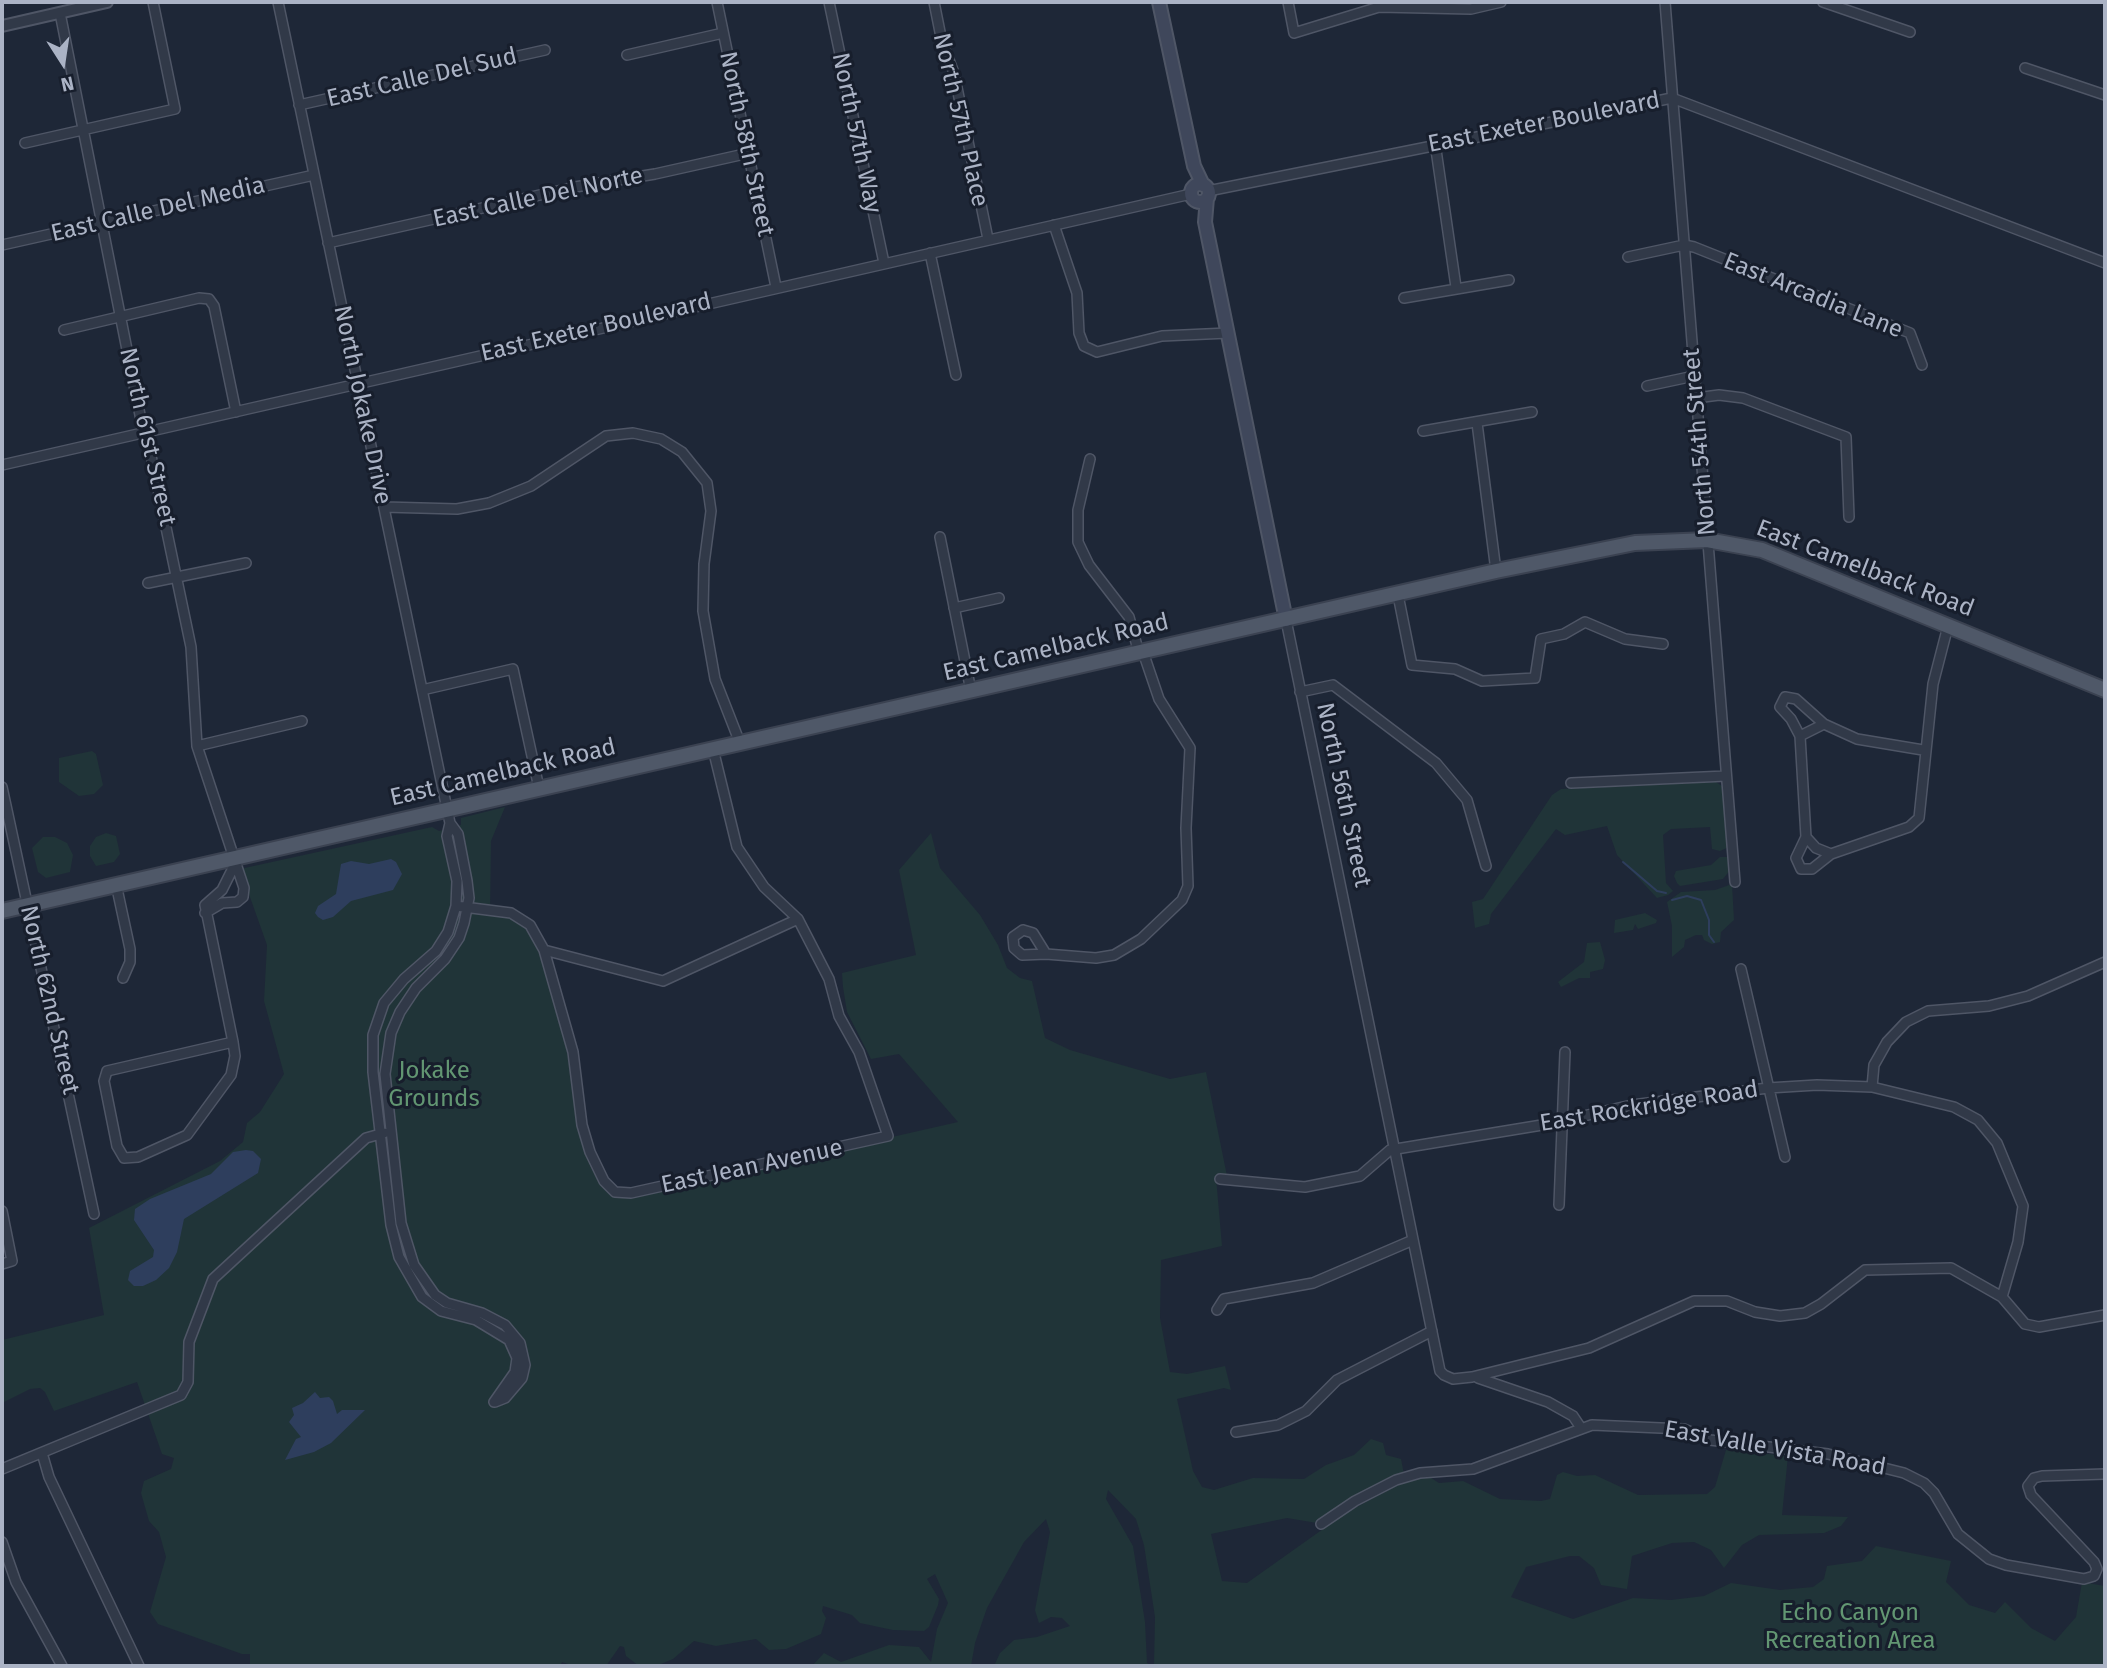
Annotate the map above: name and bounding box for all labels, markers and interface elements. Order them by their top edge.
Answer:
north arrow [28,28,98,98]
street label: North 57th Place [926,30,994,210]
street label: East Calle Del Sud [324,42,520,114]
street label: North 58th Street [712,49,780,239]
street label: North 57th Way [825,50,887,216]
text: N [59,71,76,97]
street label: East Exeter Boulevard [1426,86,1662,160]
street label: East Calle Del Norte [430,162,646,234]
street label: East Calle Del Media [48,171,268,249]
street label: East Arcadia Lane [1719,247,1907,345]
street label: East Exeter Boulevard [478,287,714,369]
street label: North Jokake Drive [327,303,397,507]
street label: North 61st Street [112,345,182,529]
street label: North 54th Street [1677,347,1723,537]
street label: East Camelback Road [1752,514,1978,624]
street label: East Camelback Road [940,608,1172,688]
street label: North 56th Street [1309,700,1377,890]
street label: East Camelback Road [387,733,619,813]
street label: North 62nd Street [13,903,85,1097]
park label: Jokake Grounds [388,1057,480,1113]
street label: East Rockridge Road [1538,1076,1760,1138]
street label: East Jean Avenue [659,1134,845,1200]
street label: East Valle Vista Road [1662,1415,1888,1483]
park label: Echo Canyon Recreation Area [1764,1599,1936,1655]

